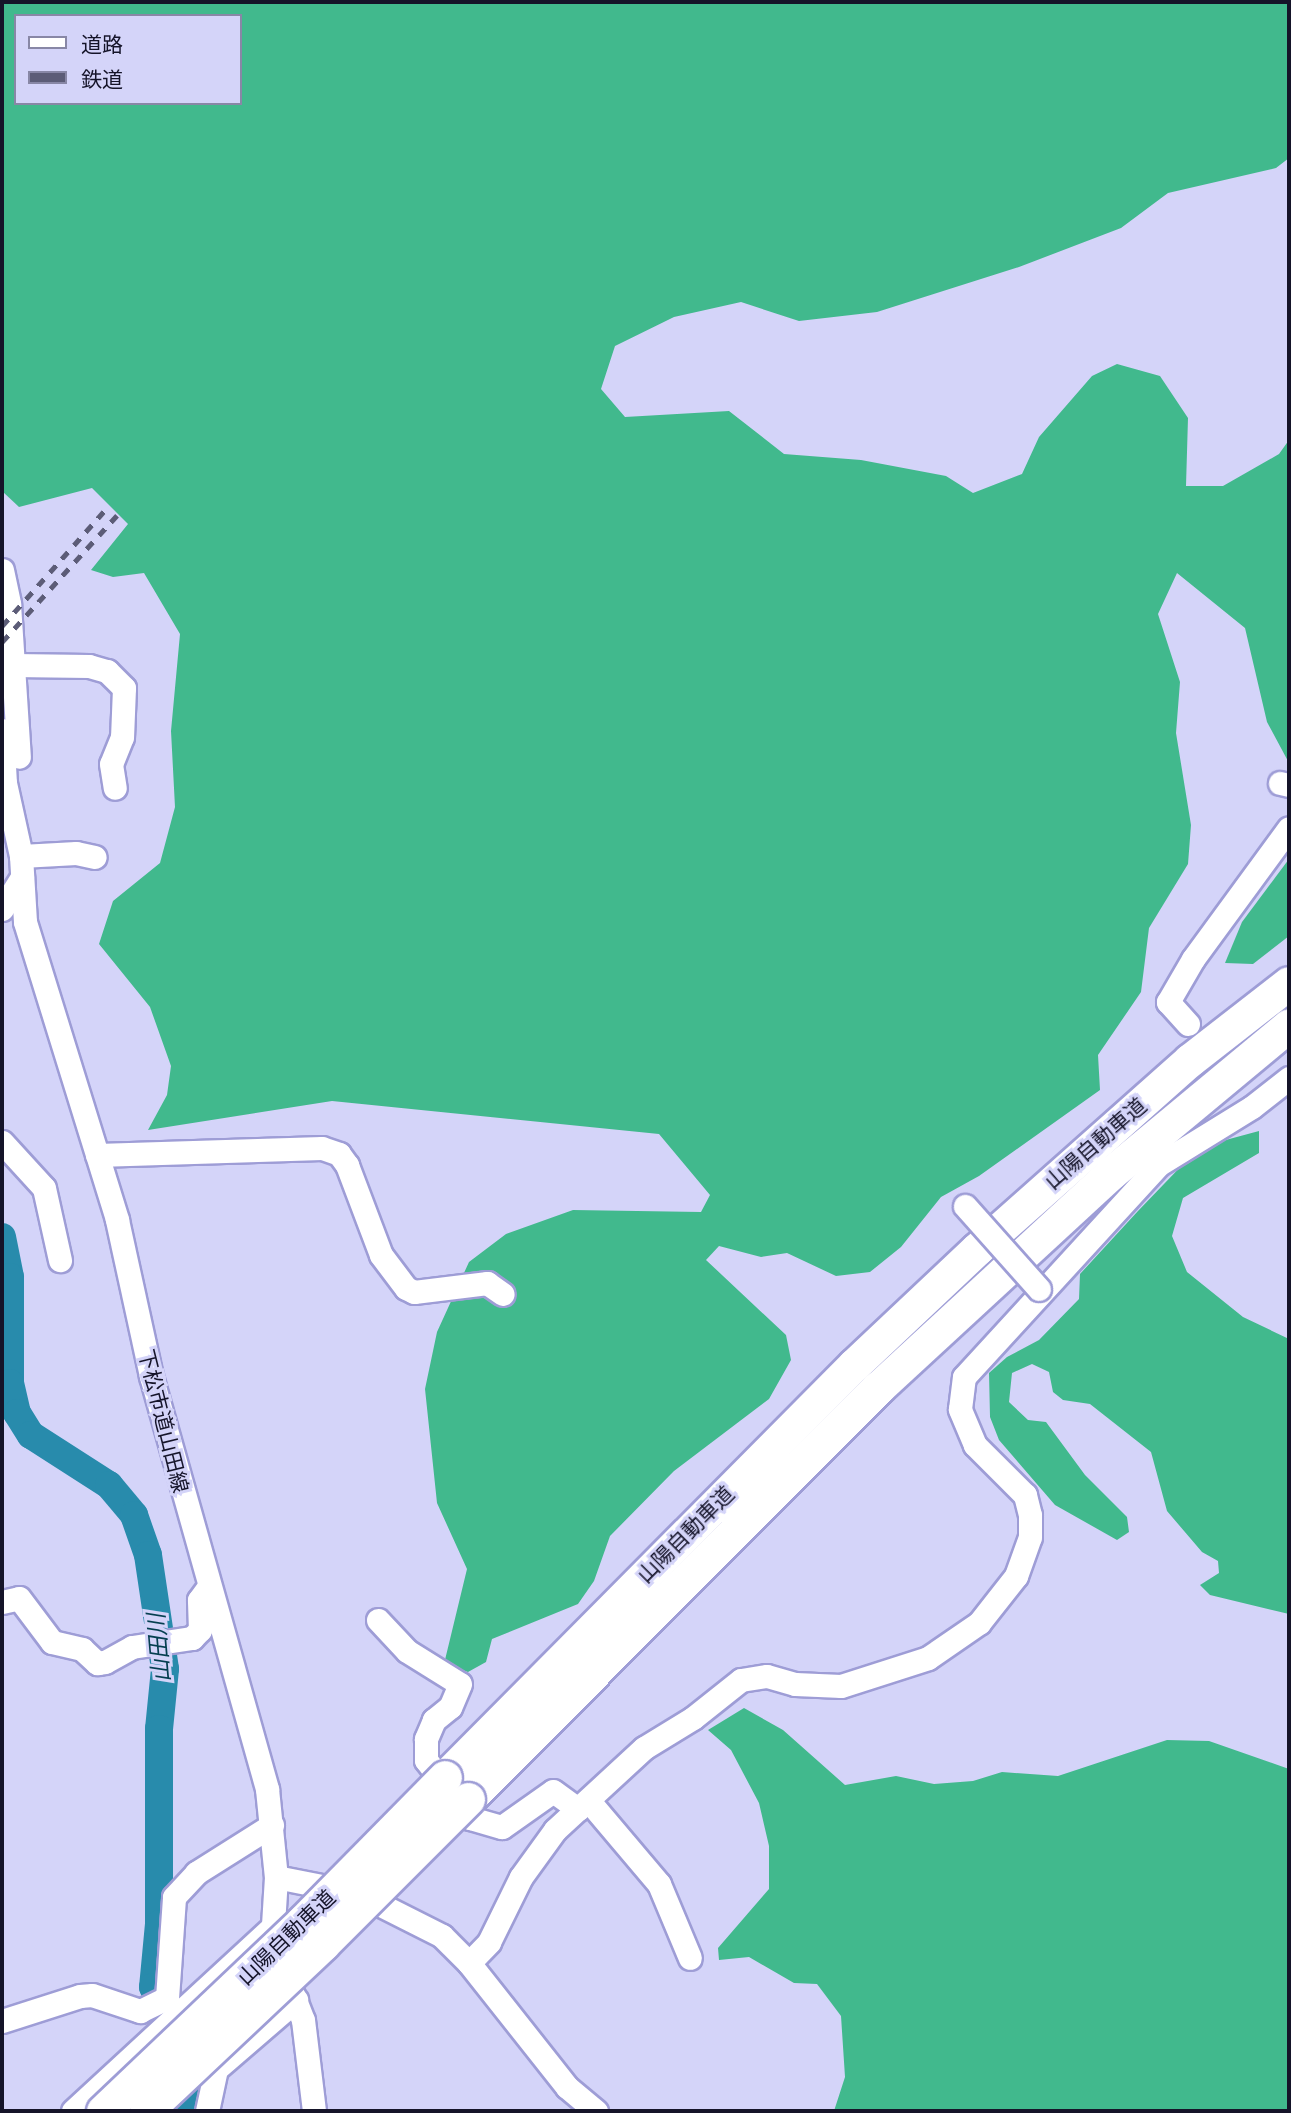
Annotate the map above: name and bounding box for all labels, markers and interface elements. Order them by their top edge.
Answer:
legend [14,14,242,105]
text: 道路 [81,31,123,57]
text: 鉄道 [81,66,123,92]
street label: 山陽自動車道 [1039,1092,1151,1194]
street label: 下松市道山田線 [134,1347,194,1495]
street label: 山陽自動車道 [632,1481,738,1587]
water label: 山田川 [142,1612,176,1684]
street label: 山陽自動車道 [232,1884,340,1990]

